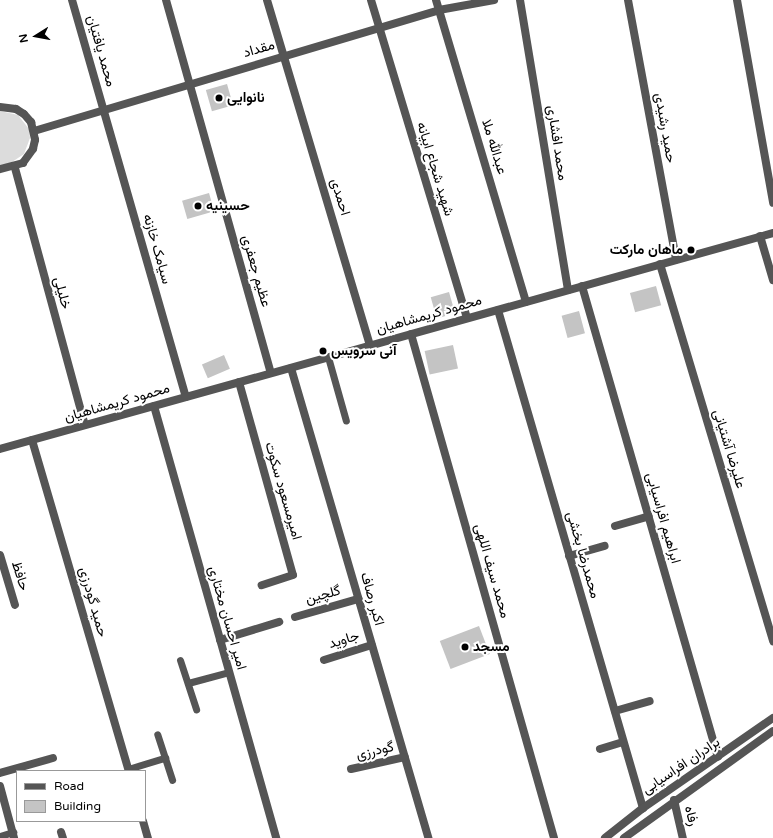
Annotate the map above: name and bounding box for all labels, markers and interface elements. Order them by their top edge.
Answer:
street label: محمد یافتیان [83,13,119,89]
north arrow [16,16,56,56]
text: N [17,33,31,44]
street label: مقداد [241,37,277,61]
place label: نانوایی [227,90,265,106]
street label: حمید رشیدی [651,92,679,164]
marker: نانوایی [214,93,224,103]
street label: محمد افشاری [543,104,571,182]
street label: عبدالله ملا [478,117,510,177]
street label: شهید شجاع ابیانه [413,120,457,218]
street label: احمدی [326,176,354,218]
place label: حسینیه [206,198,250,214]
marker: حسینیه [193,201,203,211]
street label: سیامک خازنه [139,212,175,286]
street label: عظیم جعفری [238,233,274,309]
place label: ماهان مارکت [610,242,683,258]
marker: ماهان مارکت [686,245,696,255]
street label: خلیلی [50,275,74,311]
street label: محمود کریمشاهیان [374,292,484,338]
place label: آنی سرویس [331,343,397,359]
marker: آنی سرویس [318,346,328,356]
street label: محمود کریمشاهیان [62,380,172,426]
street label: علیرضا آشتیانی [709,407,749,491]
street label: امیرمسعود سکوت [261,440,305,542]
street label: ابراهیم افراسیابی [642,470,684,566]
street label: محمدرضا بخشی [563,510,603,600]
street label: محمد سیف اللهی [471,522,513,620]
street label: حافظ [8,559,32,593]
street label: امیر احسان مختاری [204,564,250,672]
street label: حمید گودرزی [75,565,111,639]
street label: اکبر رصاف [356,570,388,628]
street label: گلچین [304,582,342,608]
street label: جاوید [327,627,361,653]
place label: مسجد [473,639,510,655]
marker: مسجد [460,642,470,652]
street label: برادران افراسیابی [639,734,723,798]
street label: گودرزی [354,738,396,764]
legend [16,770,146,822]
text: Road [54,779,84,793]
text: Building [54,799,101,813]
street label: رفاه [680,804,702,828]

